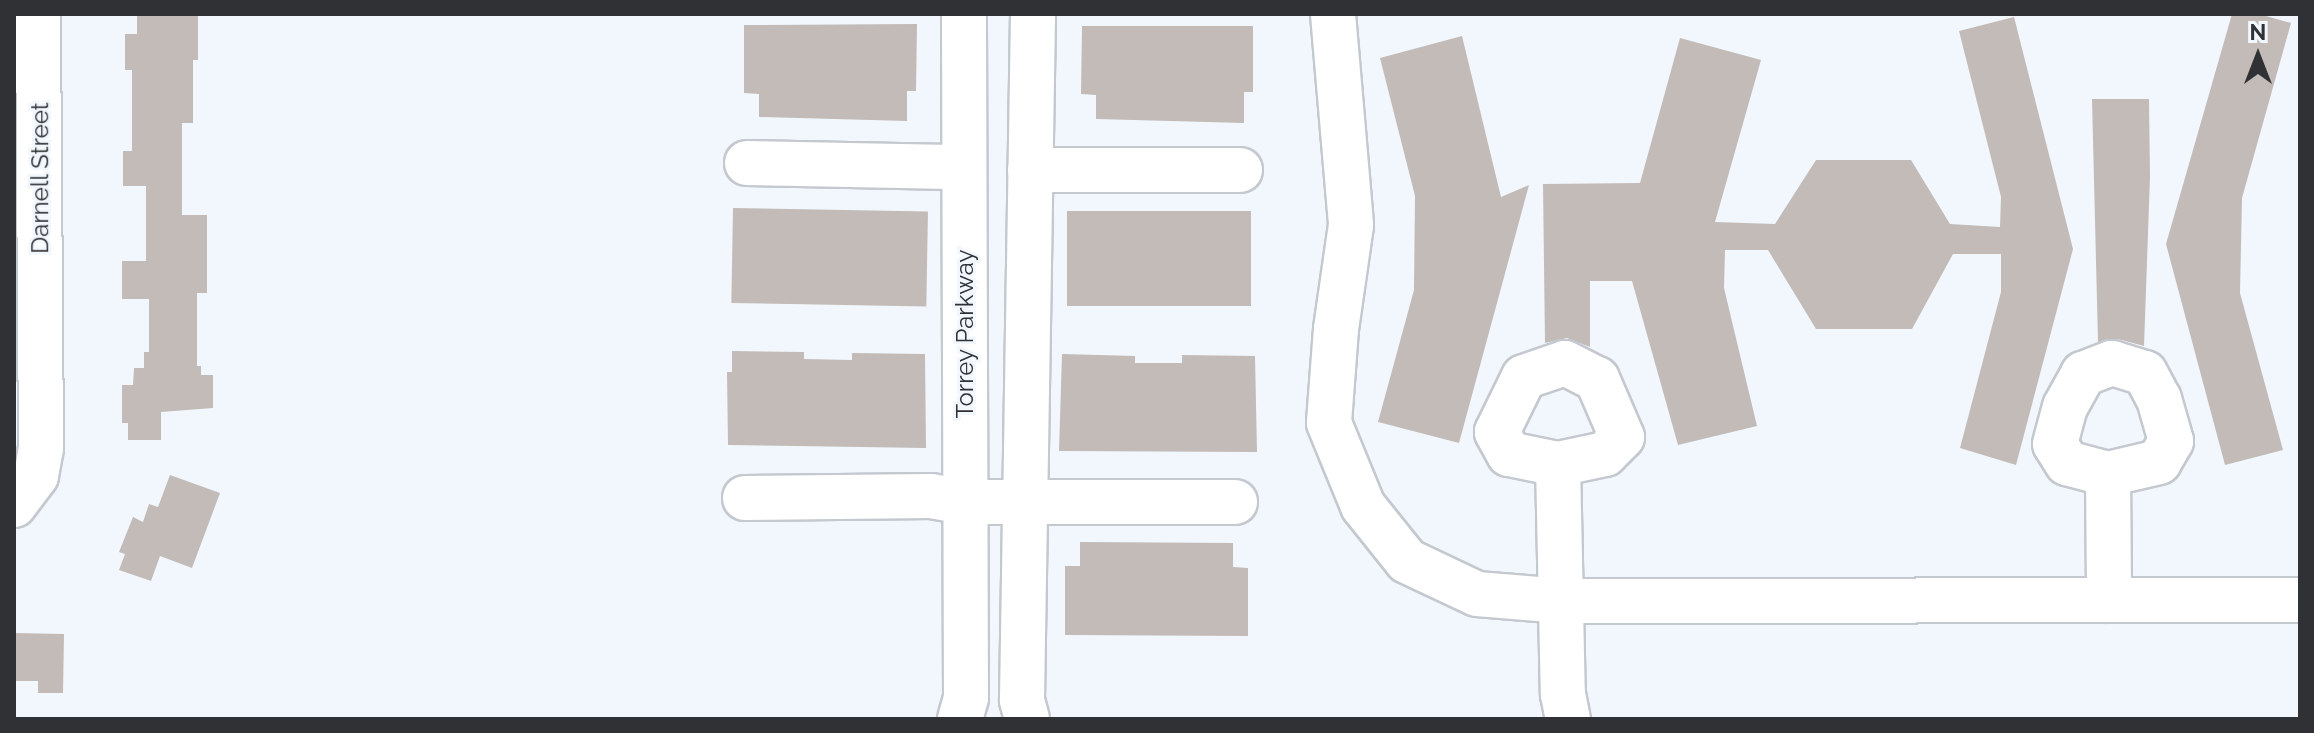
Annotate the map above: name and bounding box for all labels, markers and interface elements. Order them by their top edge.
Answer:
north arrow [2218,16,2298,96]
text: N [2250,19,2266,45]
street label: Darnell Street [26,102,54,254]
street label: Torrey Parkway [951,249,979,419]

